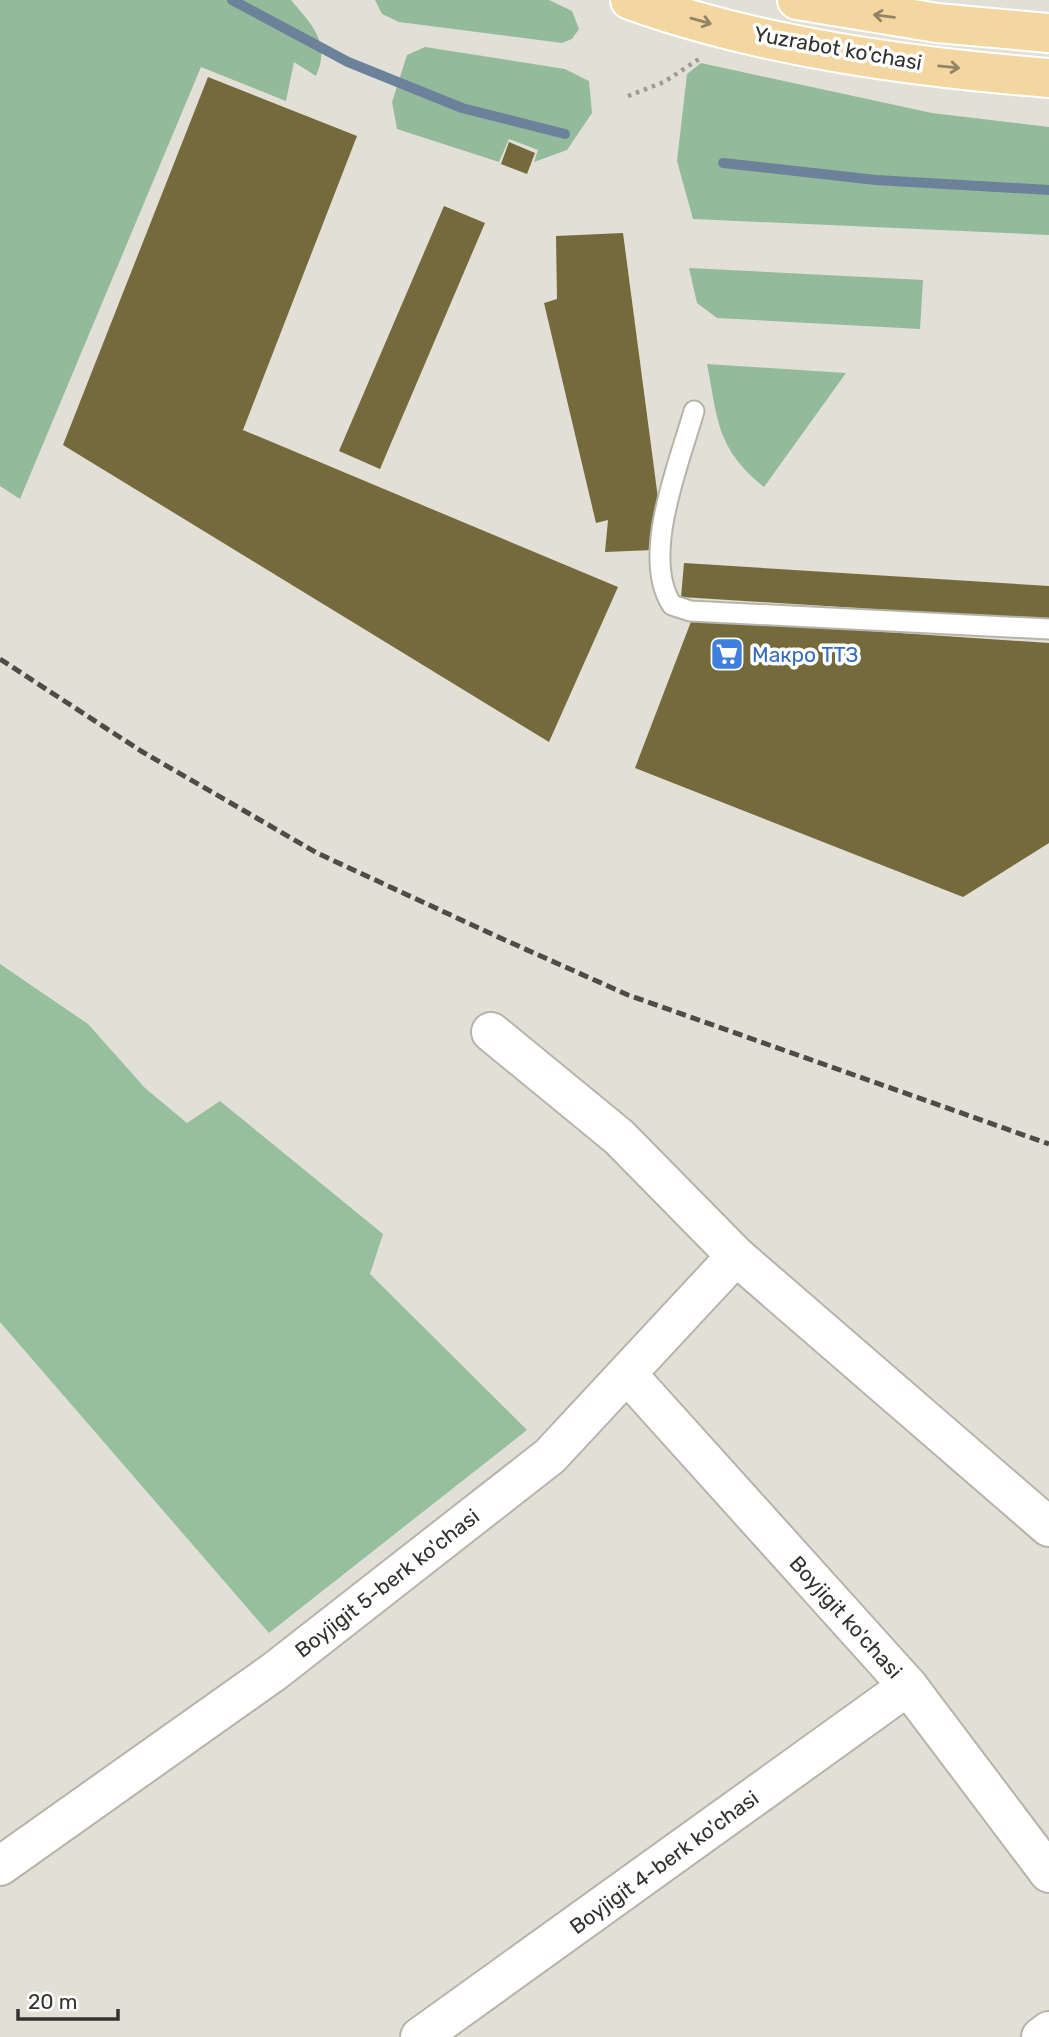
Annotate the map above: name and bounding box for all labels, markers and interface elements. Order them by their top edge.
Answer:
one-way arrow [873,9,896,22]
one-way arrow [690,15,712,28]
street label: Yuzrabot ko'chasi [752,21,924,75]
one-way arrow [937,61,959,74]
supermarket icon: Макро ТТЗ [708,635,746,673]
place label: Макро ТТЗ [752,642,859,667]
street label: Boyjigit 5-berk ko'chasi [290,1503,484,1663]
street label: Boyjigit ko'chasi [784,1551,908,1683]
street label: Boyjigit 4-berk ko'chasi [565,1785,763,1939]
scale bar [18,1978,117,2022]
text: 20 m [28,1989,77,2014]

